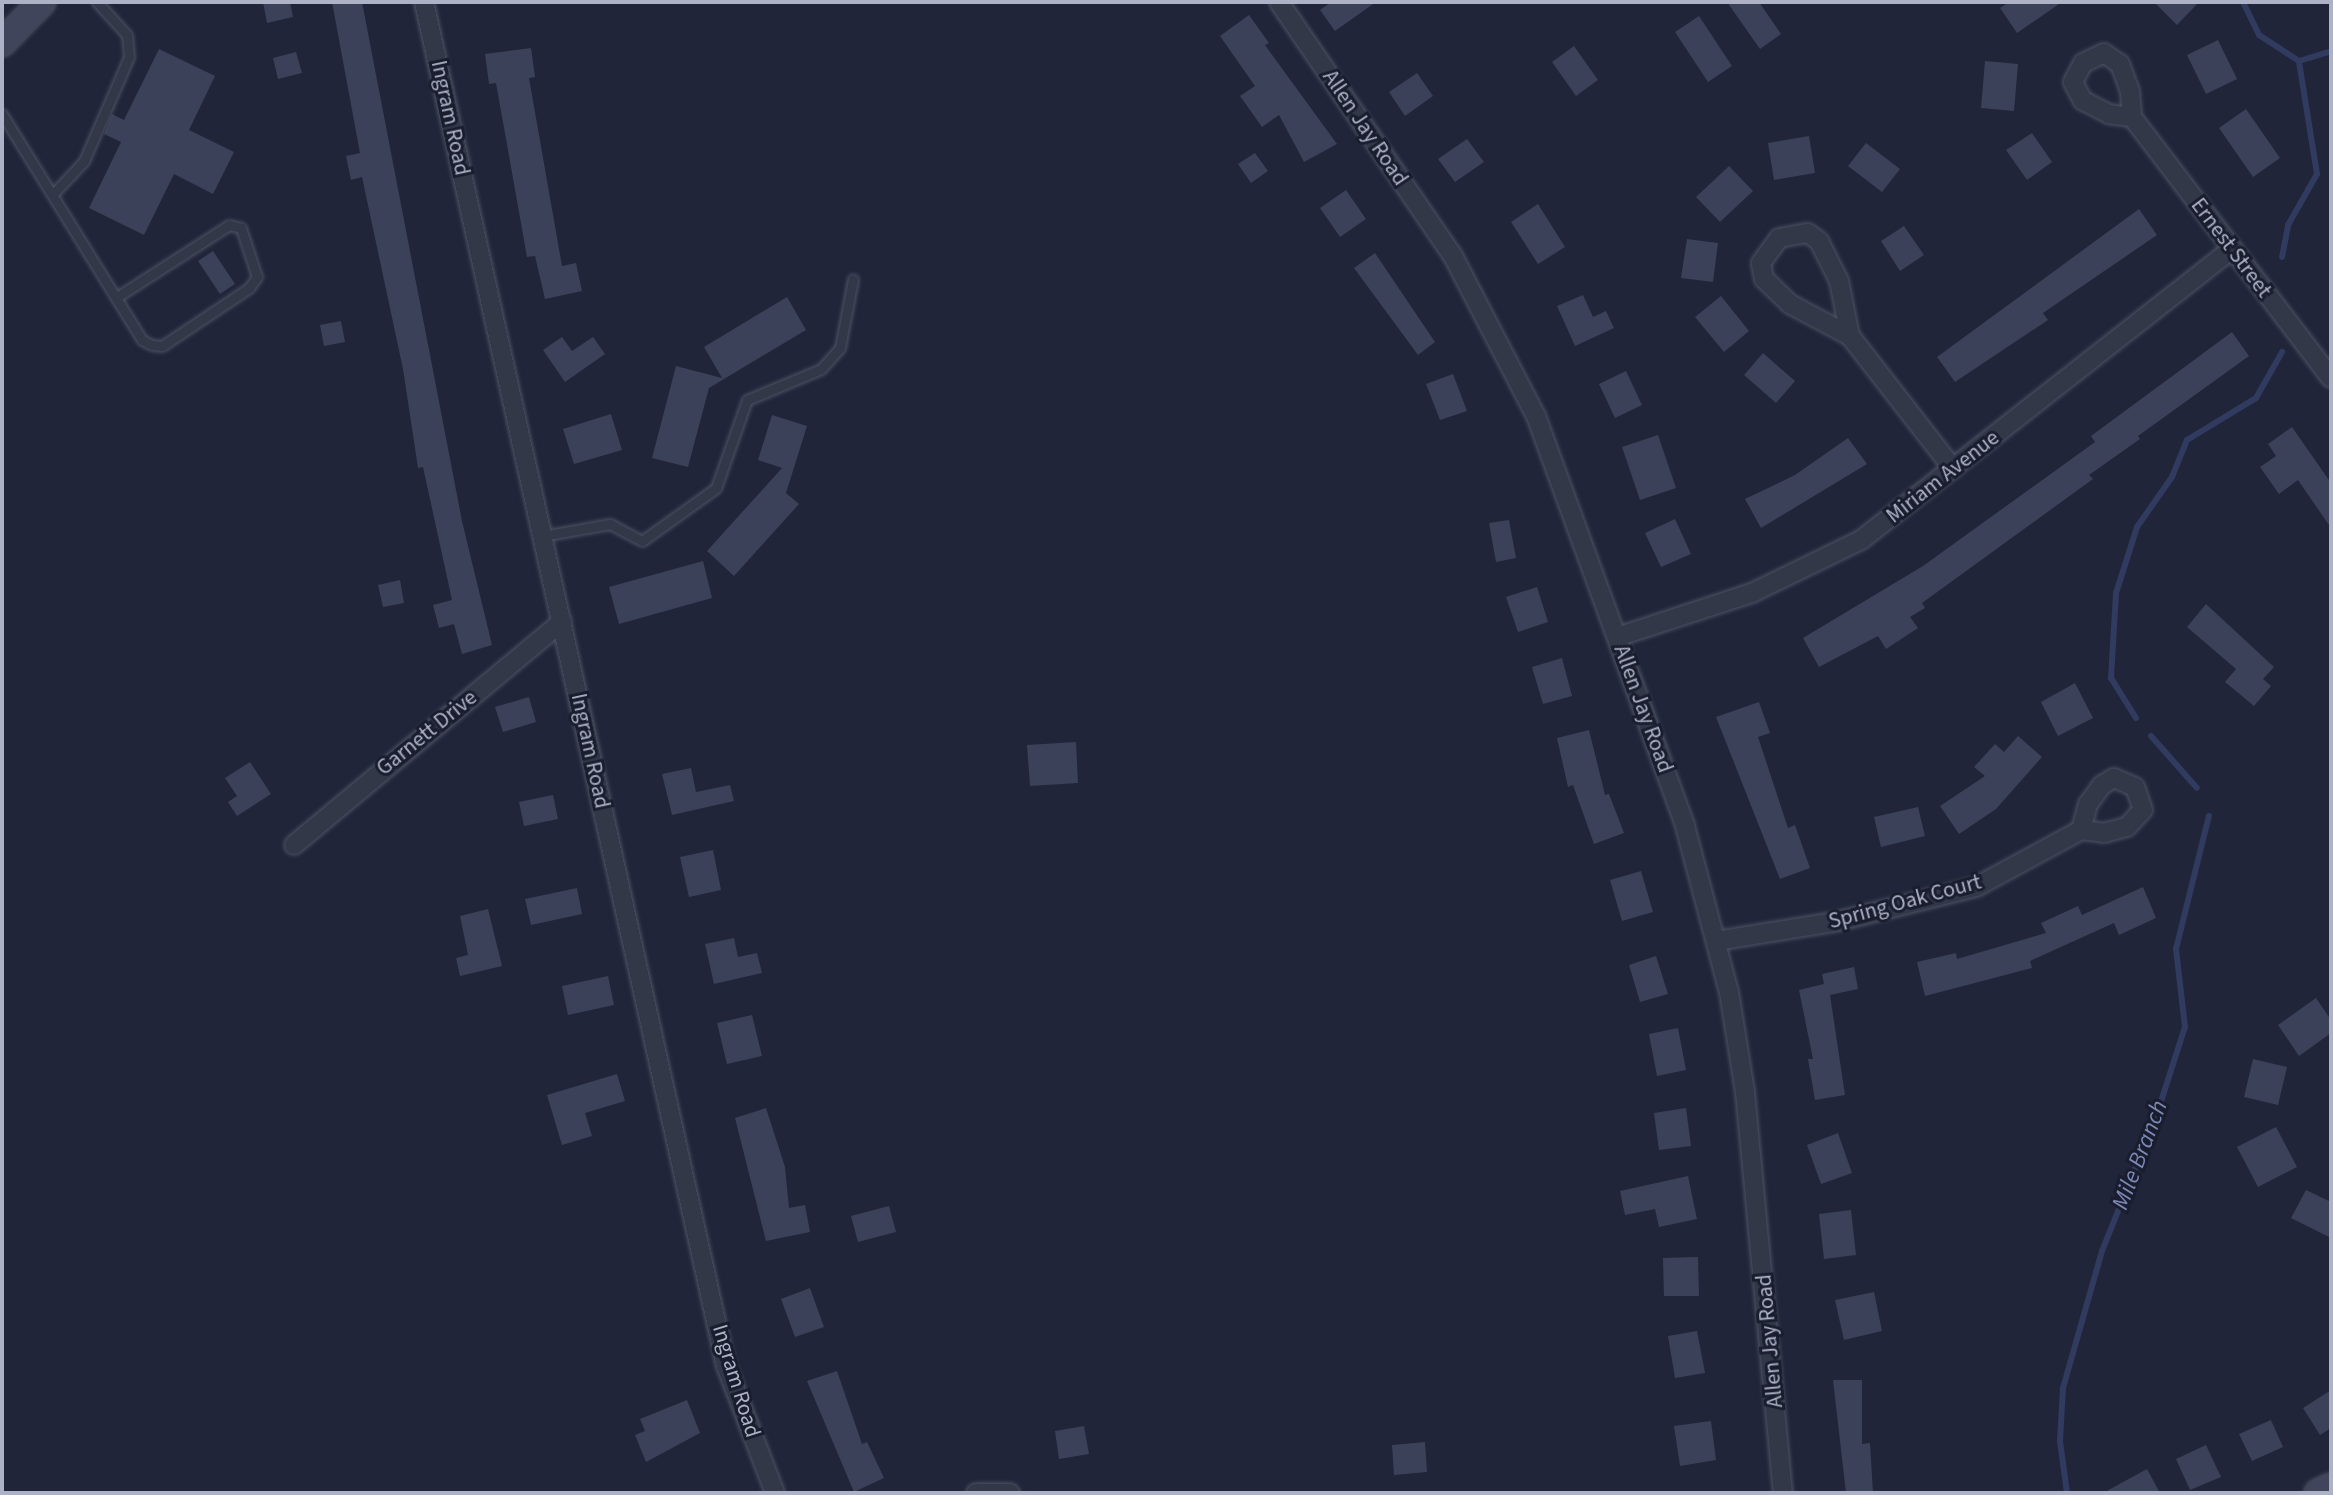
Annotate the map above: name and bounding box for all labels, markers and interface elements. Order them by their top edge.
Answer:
street label: Ingram Road [425,58,475,178]
street label: Allen Jay Road [1317,65,1413,191]
street label: Ernest Street [2185,193,2277,303]
street label: Miriam Avenue [1881,425,2005,529]
street label: Allen Jay Road [1608,642,1678,776]
street label: Garnett Drive [371,684,483,782]
street label: Ingram Road [565,691,615,811]
street label: Spring Oak Court [1826,869,1984,935]
water label: Mile Branch [2106,1096,2174,1214]
street label: Allen Jay Road [1751,1273,1789,1409]
street label: Ingram Road [706,1321,766,1441]

